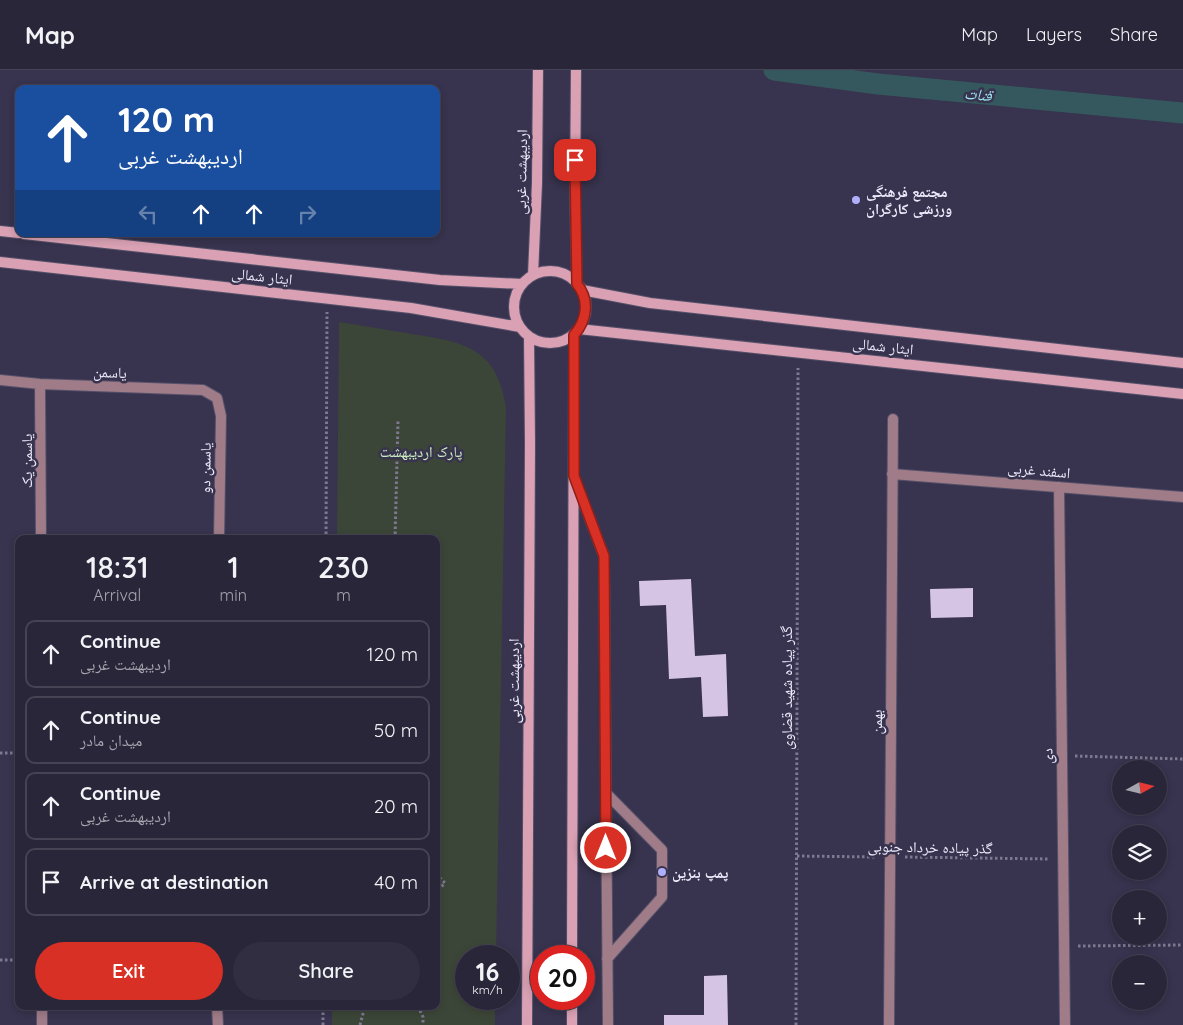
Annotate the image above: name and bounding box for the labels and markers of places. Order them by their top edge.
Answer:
pin [554,139,596,181]
place label: مجتمع فرهنگی ورزشی کارگران [866,182,952,218]
marker: مجتمع فرهنگی ورزشی کارگران [850,194,862,206]
place label: پمپ بنزین [672,863,728,882]
marker: پمپ بنزین [656,866,668,878]

